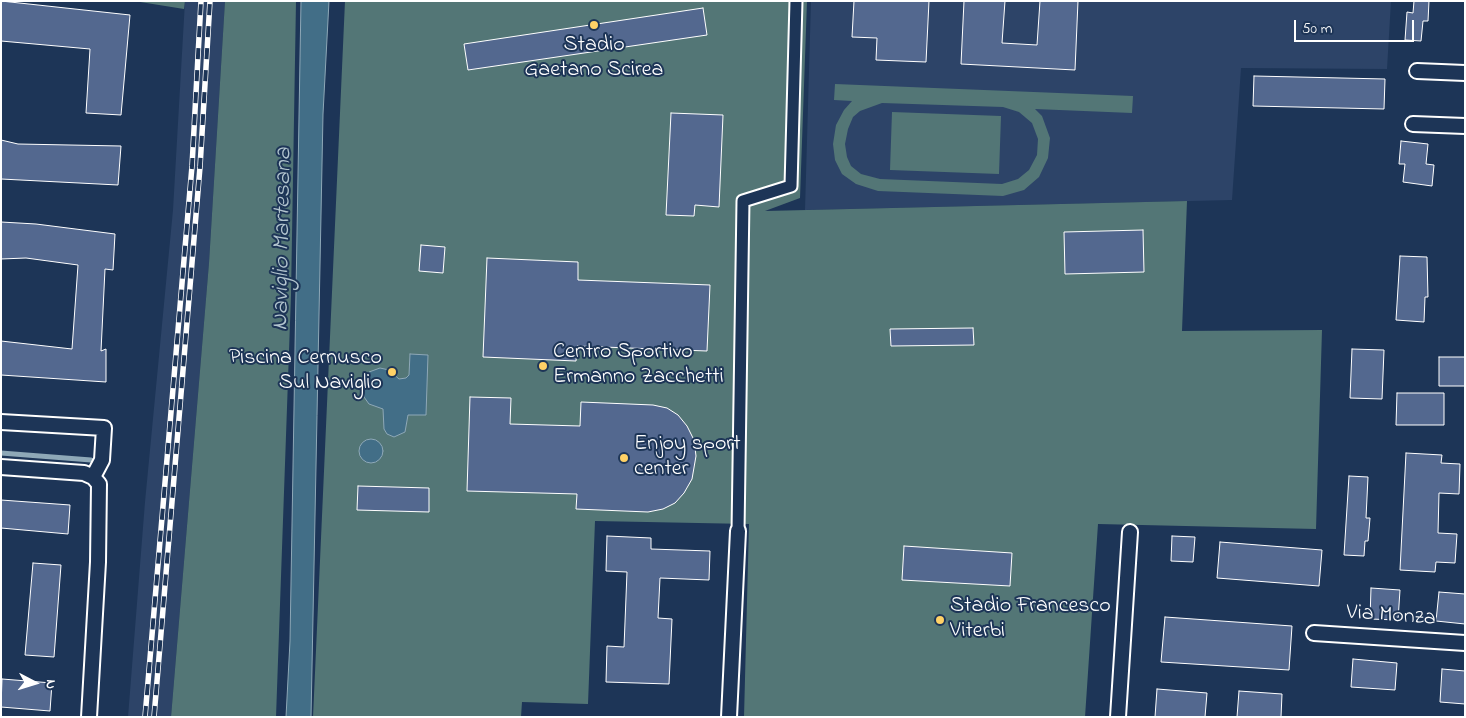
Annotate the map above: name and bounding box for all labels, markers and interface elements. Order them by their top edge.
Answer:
scale bar [1296,10,1416,42]
text: 50 m [1302,18,1332,40]
marker: Stadio Gaetano Scirea [588,19,600,31]
place label: Stadio Gaetano Scirea [525,33,663,84]
water label: Naviglio Martesana [268,147,300,331]
place label: Centro Sportivo Ermanno Zacchetti [553,340,724,392]
place label: Piscina Cernusco Sul Naviglio [229,346,382,398]
marker: Centro Sportivo Ermanno Zacchetti [537,360,549,372]
marker: Piscina Cernusco Sul Naviglio [386,366,398,378]
place label: Enjoy sport center [634,432,741,484]
marker: Enjoy sport center [618,452,630,464]
place label: Stadio Francesco Viterbi [950,594,1111,646]
street label: Via Monza [1345,601,1437,633]
marker: Stadio Francesco Viterbi [934,614,946,626]
north arrow [10,658,60,708]
text: N [40,679,61,690]

